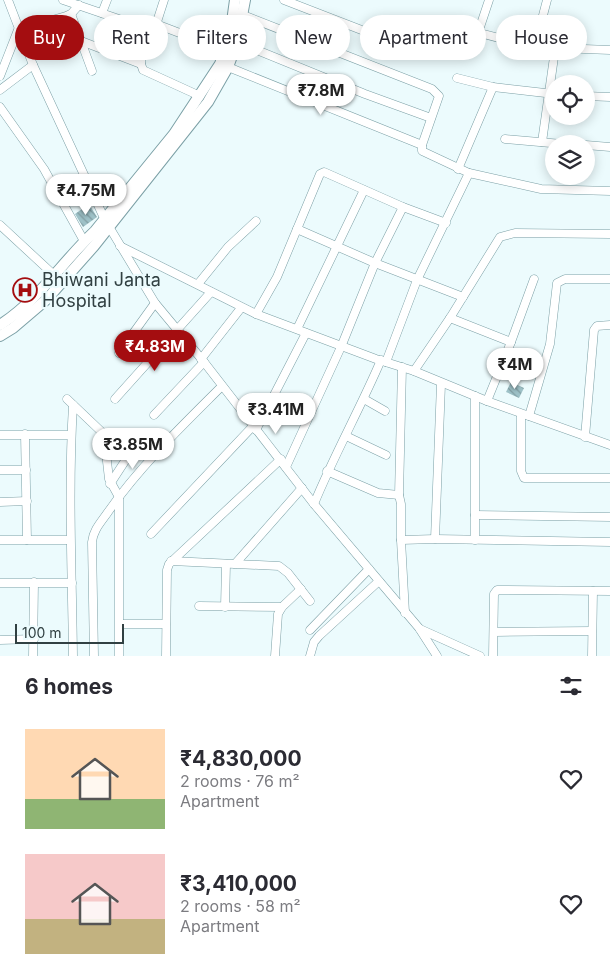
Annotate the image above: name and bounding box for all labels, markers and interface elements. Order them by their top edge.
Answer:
chip: Buy [15,15,84,60]
chip: Rent [94,15,168,60]
chip: Filters [178,15,266,60]
chip: New [276,15,350,60]
chip: Apartment [360,15,486,60]
chip: House [496,15,587,60]
pin: ₹7.8M [286,74,356,116]
map controls [545,75,595,185]
button: locate [545,75,595,125]
text: ₹7.8M [298,80,344,100]
button: layers [545,135,595,185]
pin: ₹4.75M [45,174,127,216]
text: ₹4.75M [57,180,115,200]
place label: Bhiwani Janta Hospital [42,269,161,311]
hospital icon: Bhiwani Janta Hospital [12,277,38,303]
pin: ₹4.83M [114,330,196,372]
text: ₹4.83M [125,336,185,356]
pin: ₹4M [491,348,539,390]
text: ₹4M [498,354,532,374]
pin: ₹3.41M [235,392,317,435]
text: ₹3.41M [248,399,304,419]
pin: ₹3.85M [92,428,174,470]
text: ₹3.85M [103,434,163,454]
scale bar [15,621,124,644]
text: 100 m [22,624,62,641]
icon: filters [557,672,585,700]
text: 6 homes [25,674,113,699]
text: ₹4,830,000 [180,746,302,771]
icon: home [65,749,125,809]
icon: heart [557,765,585,793]
text: 2 rooms · 76 m² [180,771,300,791]
text: Apartment [180,791,260,811]
text: ₹3,410,000 [180,871,297,896]
icon: home [65,874,125,934]
icon: heart [557,890,585,918]
text: 2 rooms · 58 m² [180,896,300,916]
text: Apartment [180,916,260,936]

